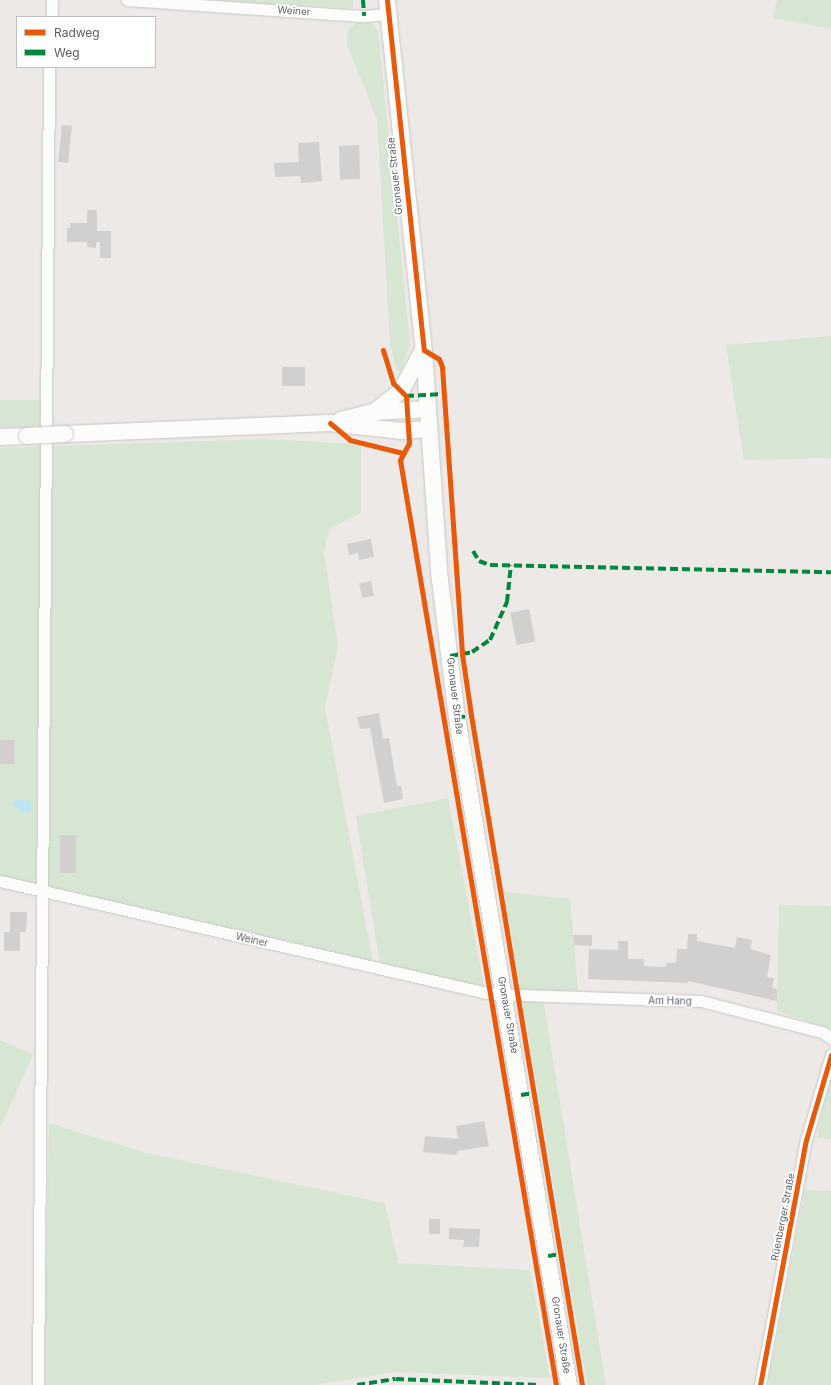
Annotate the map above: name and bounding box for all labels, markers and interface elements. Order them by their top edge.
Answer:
street label: Weiner [277,4,311,18]
legend [16,16,156,68]
text: Radweg [54,25,100,40]
text: Weg [54,45,80,60]
street label: Gronauer Straße [385,137,405,215]
street label: Gronauer Straße [444,657,466,735]
street label: Weiner [235,930,269,950]
street label: Gronauer Straße [495,976,521,1054]
street label: Am Hang [648,995,692,1007]
street label: Rüenberger Straße [769,1172,797,1262]
street label: Gronauer Straße [549,1296,573,1374]

